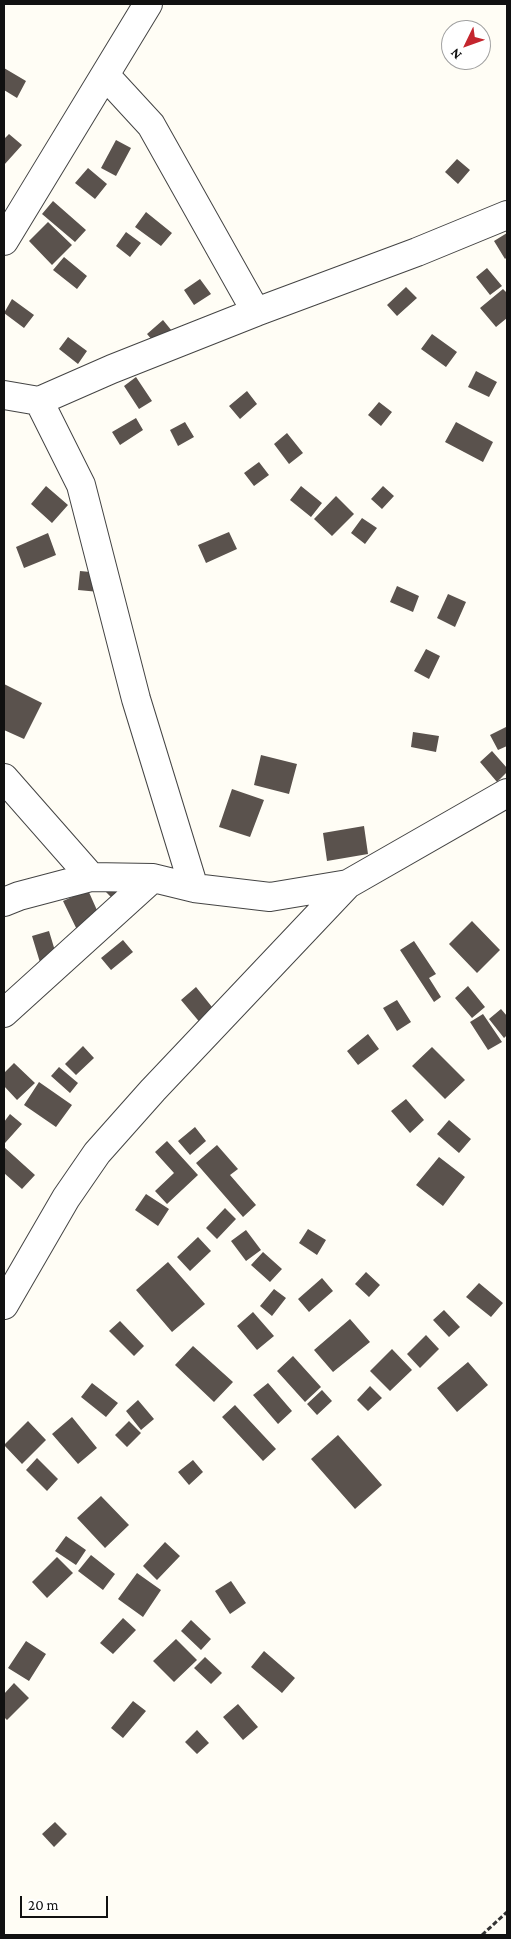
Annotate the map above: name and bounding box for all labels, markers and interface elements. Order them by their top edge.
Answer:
north arrow [441,20,491,70]
text: N [446,45,465,63]
scale bar [22,1886,110,1918]
text: 20 m [28,1897,59,1913]

